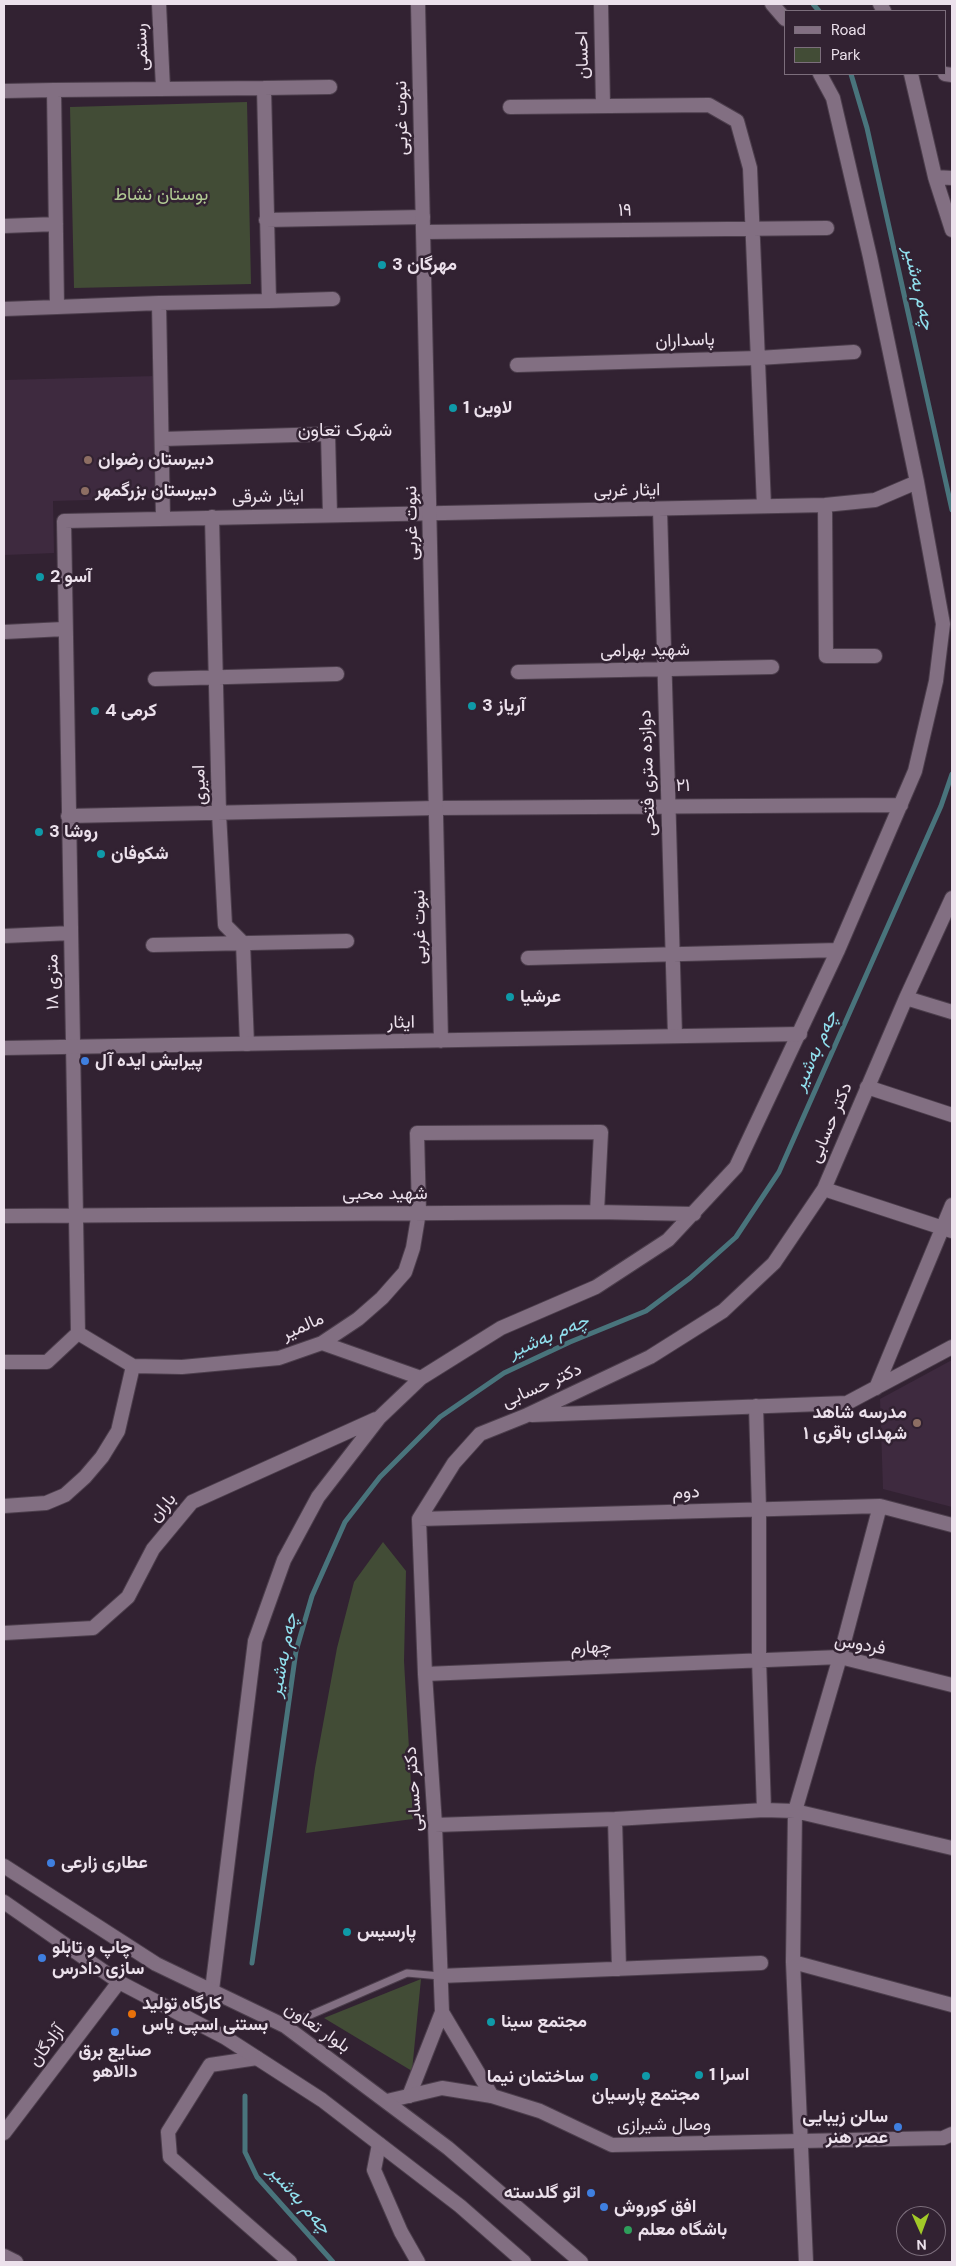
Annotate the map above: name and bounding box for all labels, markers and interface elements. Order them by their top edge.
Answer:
legend [784,10,946,75]
text: Road [831,20,866,40]
street label: رستمی [130,23,154,71]
street label: احسان [572,31,594,79]
text: Park [831,45,861,65]
street label: نبوت غربی [391,81,413,155]
park label: بوستان نشاط [114,184,208,206]
street label: ۱۹ [618,200,632,222]
water label: چەم بەشیر [897,244,939,332]
place label: مهرگان 3 [392,254,457,276]
marker: مهرگان 3 [376,259,388,271]
street label: پاسداران [655,329,715,353]
place label: لاوین 1 [463,397,512,419]
marker: لاوین 1 [447,402,459,414]
district label: شهرک تعاون [298,420,392,442]
place label: دبیرستان رضوان [98,449,214,471]
marker: دبیرستان رضوان [82,454,94,466]
place label: دبیرستان بزرگمهر [95,480,217,502]
street label: ایثار غربی [593,480,661,502]
marker: دبیرستان بزرگمهر [79,485,91,497]
street label: ایثار شرقی [232,486,304,508]
street label: نبوت غربی [401,486,423,560]
place label: آسو 2 [50,566,92,588]
marker: آسو 2 [34,571,46,583]
street label: شهید بهرامی [600,639,690,663]
place label: آریاز 3 [482,695,526,717]
place label: کرمی 4 [105,700,157,722]
marker: آریاز 3 [466,700,478,712]
marker: کرمی 4 [89,705,101,717]
street label: دوازده متری فتحی [635,709,661,837]
street label: امیری [188,764,212,806]
street label: ۲۱ [676,775,690,797]
place label: روشا 3 [49,821,98,843]
marker: روشا 3 [33,826,45,838]
place label: شکوفان [111,843,169,865]
marker: شکوفان [95,848,107,860]
street label: نبوت غربی [409,890,431,964]
street label: ۱۸ متری [42,954,64,1010]
place label: عرشیا [520,986,561,1008]
marker: عرشیا [504,991,516,1003]
water label: چەم بەشیر [788,1008,844,1094]
street label: ایثار [387,1012,415,1034]
place label: پیرایش ایده آل [95,1050,203,1072]
marker: پیرایش ایده آل [79,1055,91,1067]
street label: دکتر حسابی [804,1080,858,1166]
street label: شهید محبی [342,1183,428,1205]
street label: مالمیر [279,1308,327,1346]
water label: چەم بەشیر [506,1310,592,1364]
street label: دکتر حسابی [499,1359,585,1413]
place label: مدرسه شاهد شهدای باقری ۱ [803,1402,907,1445]
marker: مدرسه شاهد شهدای باقری ۱ [911,1417,923,1429]
street label: دوم [672,1482,700,1504]
street label: باران [145,1489,181,1527]
water label: چەم بەشیر [265,1611,303,1699]
street label: فردوس [833,1630,887,1660]
street label: چهارم [570,1636,612,1660]
street label: دکتر حسابی [400,1746,428,1832]
place label: عطاری زارعی [61,1852,148,1874]
marker: عطاری زارعی [45,1857,57,1869]
place label: پارسیس [357,1921,416,1943]
marker: پارسیس [341,1926,353,1938]
place label: چاپ و تابلو سازی دادرس [52,1937,144,1980]
marker: چاپ و تابلو سازی دادرس [36,1952,48,1964]
place label: کارگاه تولید بستنی اسپی یاس [142,1993,268,2036]
street label: بلوار تعاون [280,1998,354,2058]
marker: کارگاه تولید بستنی اسپی یاس [126,2008,138,2020]
place label: مجتمع سینا [501,2011,587,2033]
marker: مجتمع سینا [485,2016,497,2028]
street label: آزادگان [24,2021,70,2071]
marker: صنایع برق دالاهو [109,2026,121,2038]
place label: صنایع برق دالاهو [78,2040,152,2082]
place label: اسرا 1 [709,2064,749,2086]
place label: ساختمان نیما [487,2066,584,2088]
marker: اسرا 1 [693,2069,705,2081]
marker: مجتمع پارسیان [640,2070,652,2082]
marker: ساختمان نیما [588,2071,600,2083]
place label: مجتمع پارسیان [592,2084,700,2106]
place label: سالن زیبایی عصر هنر [802,2106,888,2148]
street label: وصال شیرازی [617,2114,711,2136]
marker: سالن زیبایی عصر هنر [892,2121,904,2133]
water label: چەم بەشیر [263,2161,335,2239]
place label: اتو گلدسته [504,2182,581,2204]
marker: اتو گلدسته [585,2187,597,2199]
place label: افق کوروش [614,2196,696,2218]
marker: افق کوروش [598,2201,610,2213]
north arrow [896,2206,946,2256]
place label: باشگاه معلم [638,2219,727,2241]
marker: باشگاه معلم [622,2224,634,2236]
text: N [916,2236,927,2254]

